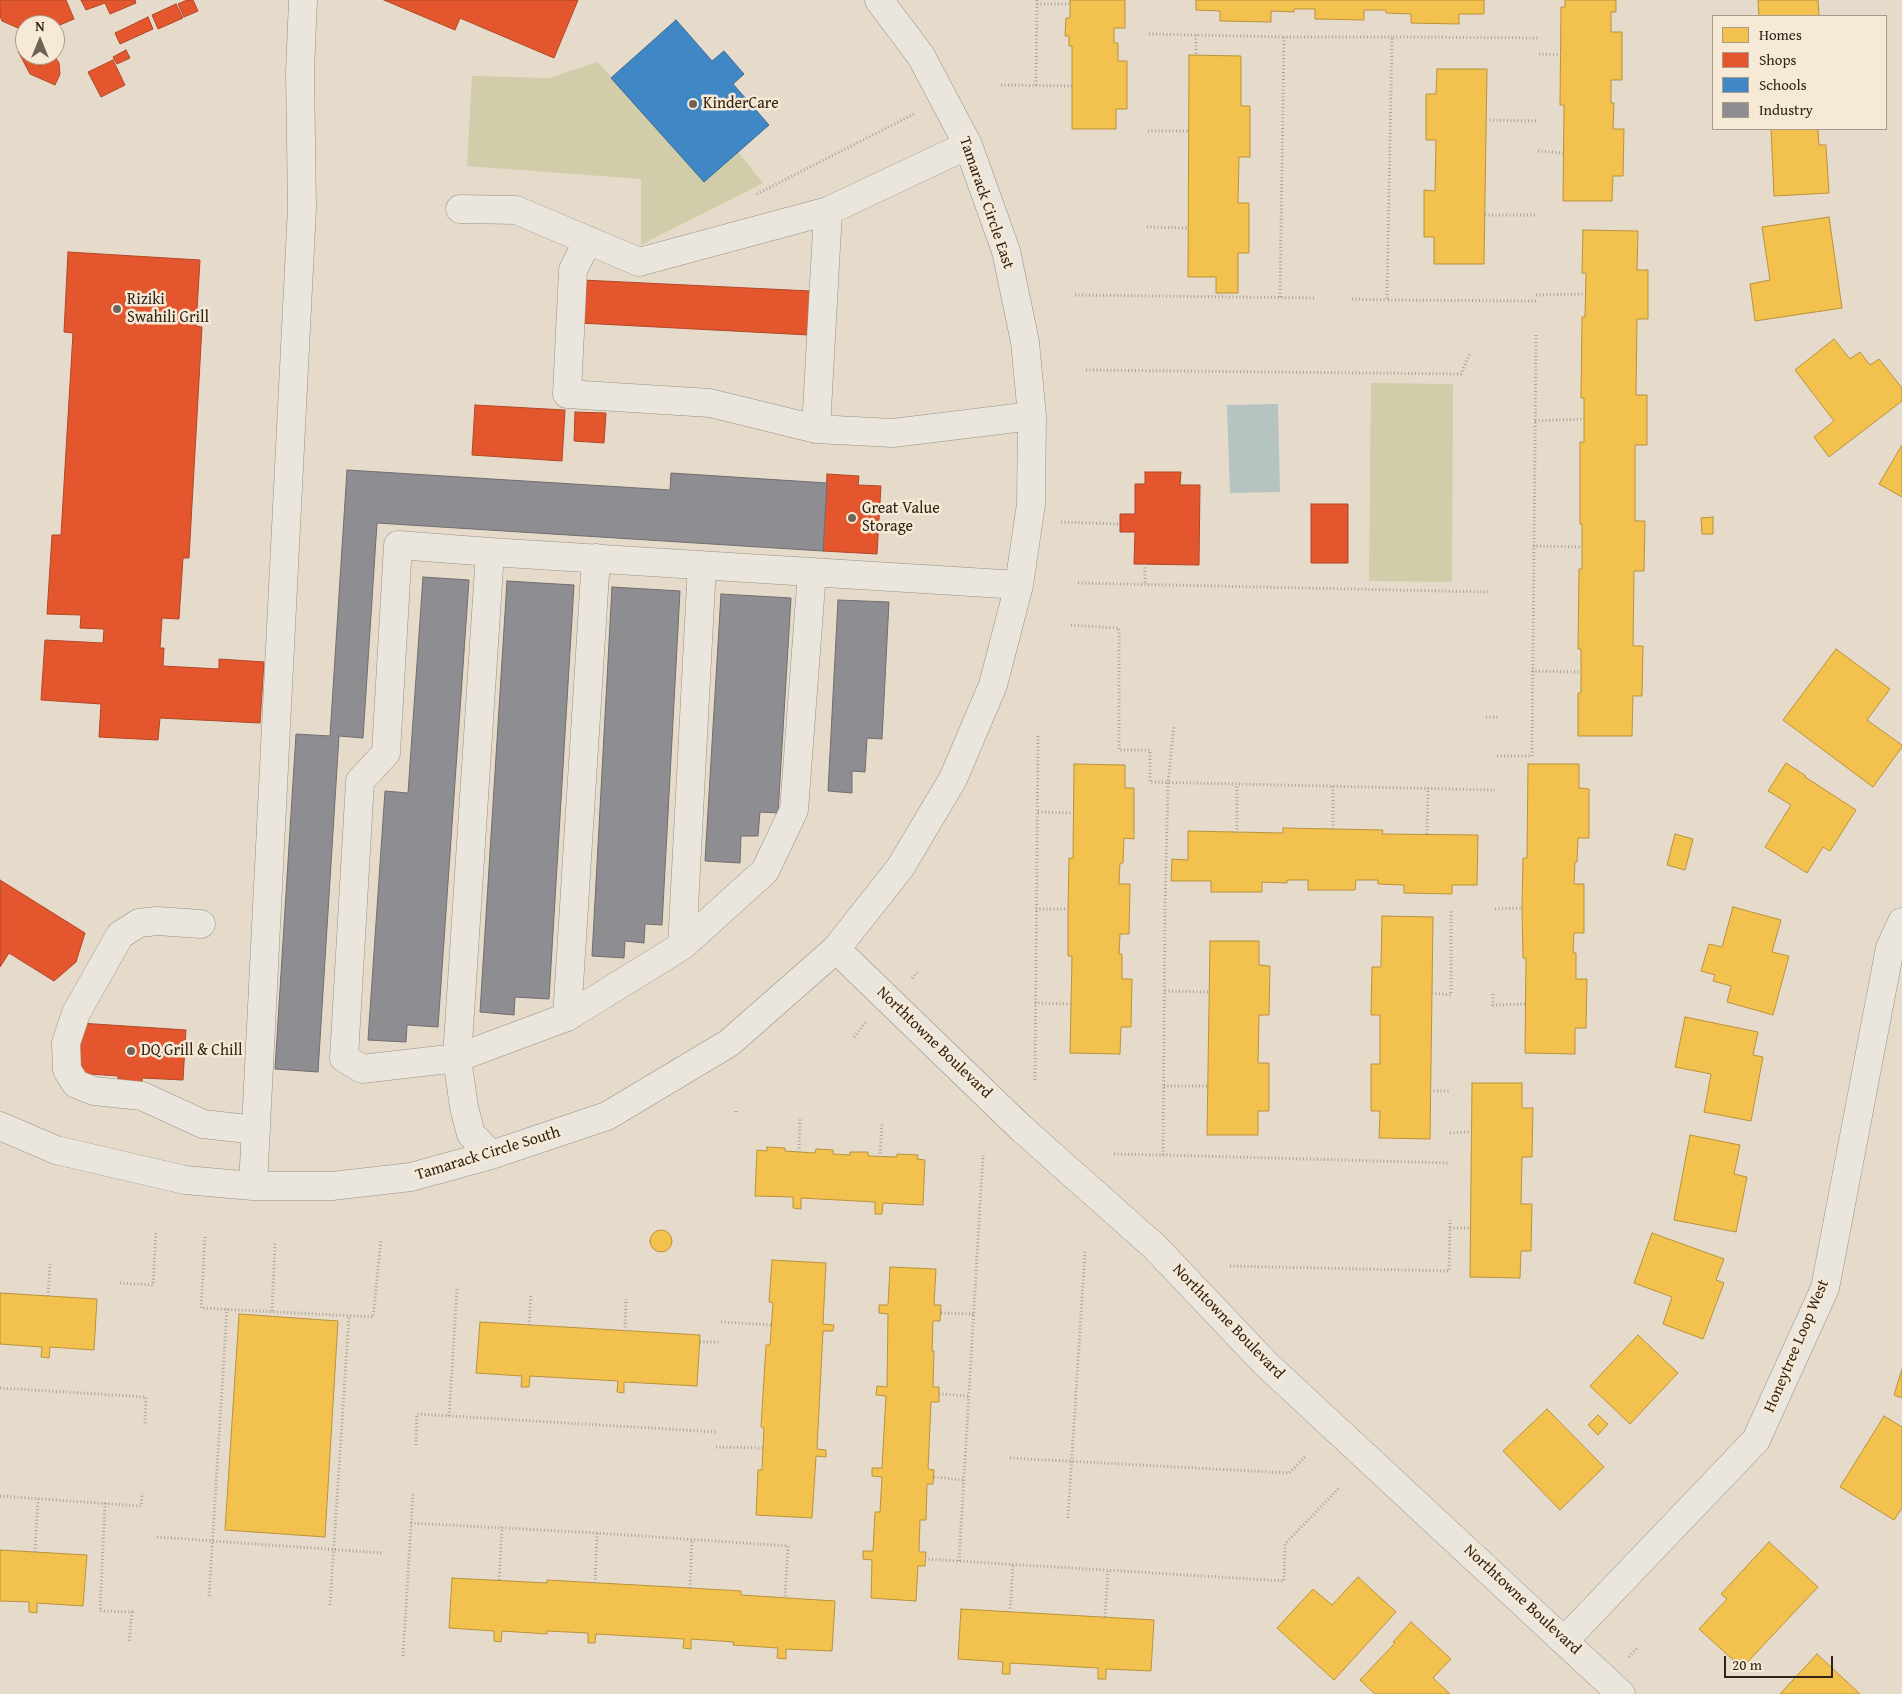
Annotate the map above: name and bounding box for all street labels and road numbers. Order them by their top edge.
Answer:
street label: Tamarack Circle East [954,134,1018,272]
street label: Northtowne Boulevard [872,983,996,1103]
street label: Tamarack Circle South [413,1123,563,1185]
street label: Northtowne Boulevard [1168,1260,1288,1384]
street label: Honeytree Loop West [1760,1277,1834,1415]
street label: Northtowne Boulevard [1460,1541,1584,1659]

